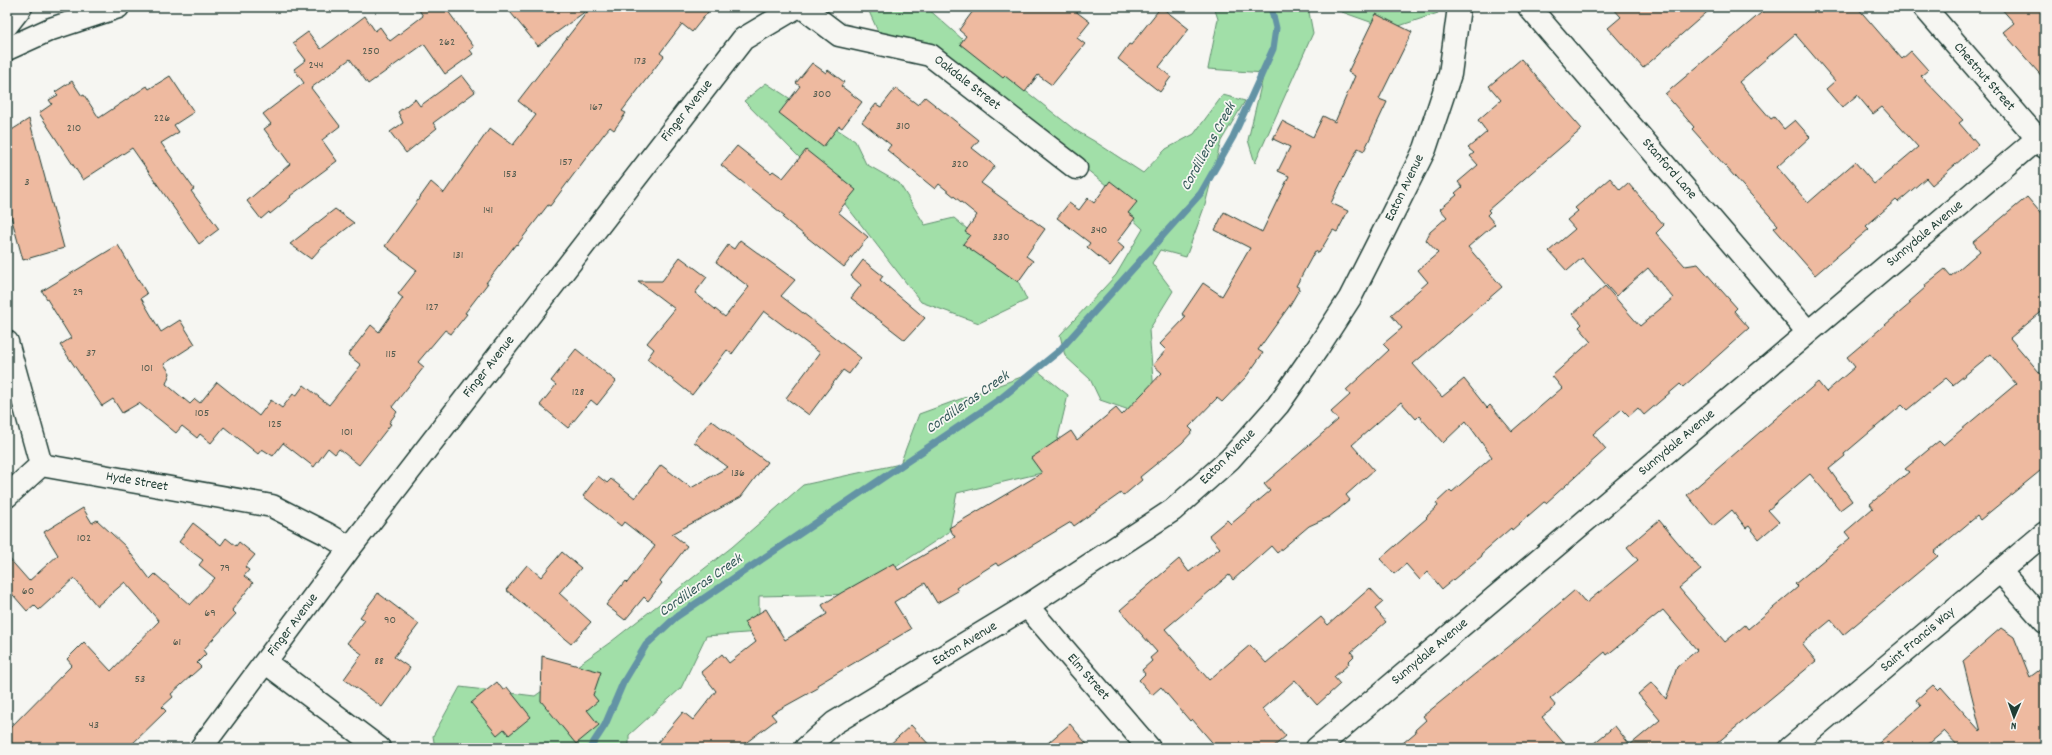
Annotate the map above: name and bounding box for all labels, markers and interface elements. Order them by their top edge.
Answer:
house number: 262 [439,34,455,51]
street label: Chestnut Street [1948,38,2020,116]
house number: 250 [362,43,380,60]
street label: Oakdale Street [929,50,1005,116]
house number: 173 [634,53,646,70]
house number: 244 [308,57,324,74]
street label: Finger Avenue [656,76,718,146]
house number: 300 [813,86,831,103]
water label: Cordilleras Creek [1176,97,1243,195]
house number: 167 [589,99,603,116]
house number: 226 [154,110,170,127]
house number: 310 [896,118,910,135]
house number: 210 [67,120,81,137]
street label: Stanford Lane [1637,134,1701,204]
street label: Eaton Avenue [1380,151,1430,225]
house number: 157 [560,154,573,171]
house number: 320 [951,156,969,173]
house number: 153 [503,166,517,183]
house number: 3 [24,174,30,191]
street label: Sunnydale Avenue [1882,196,1968,272]
house number: 141 [483,202,493,219]
house number: 340 [1091,222,1107,239]
house number: 330 [992,229,1010,246]
house number: 131 [453,247,463,264]
house number: 29 [73,284,83,301]
house number: 127 [426,299,439,316]
street label: Finger Avenue [458,332,520,402]
house number: 37 [86,345,96,362]
house number: 115 [386,346,396,363]
house number: 101 [141,360,153,377]
water label: Cordilleras Creek [922,365,1016,440]
house number: 128 [572,384,585,401]
house number: 105 [195,405,209,422]
street label: Sunnydale Avenue [1634,405,1720,481]
house number: 125 [268,416,282,433]
house number: 101 [341,424,353,441]
street label: Eaton Avenue [1195,424,1261,490]
house number: 136 [731,465,745,482]
street label: Hyde Street [104,467,170,497]
house number: 102 [77,530,91,547]
water label: Cordilleras Creek [655,548,749,623]
house number: 79 [220,560,230,577]
house number: 60 [22,583,34,600]
street label: Finger Avenue [263,589,323,661]
street label: Saint Francis Way [1876,603,1960,677]
house number: 69 [204,605,216,622]
house number: 90 [384,612,396,629]
street label: Sunnydale Avenue [1387,614,1473,690]
street label: Eaton Avenue [929,617,1001,671]
house number: 61 [173,634,181,651]
street label: Elm Street [1062,649,1114,705]
house number: 88 [374,653,384,670]
house number: 53 [135,671,145,688]
north arrow [1994,697,2034,737]
house number: 43 [89,717,99,734]
text: N [2010,717,2017,733]

